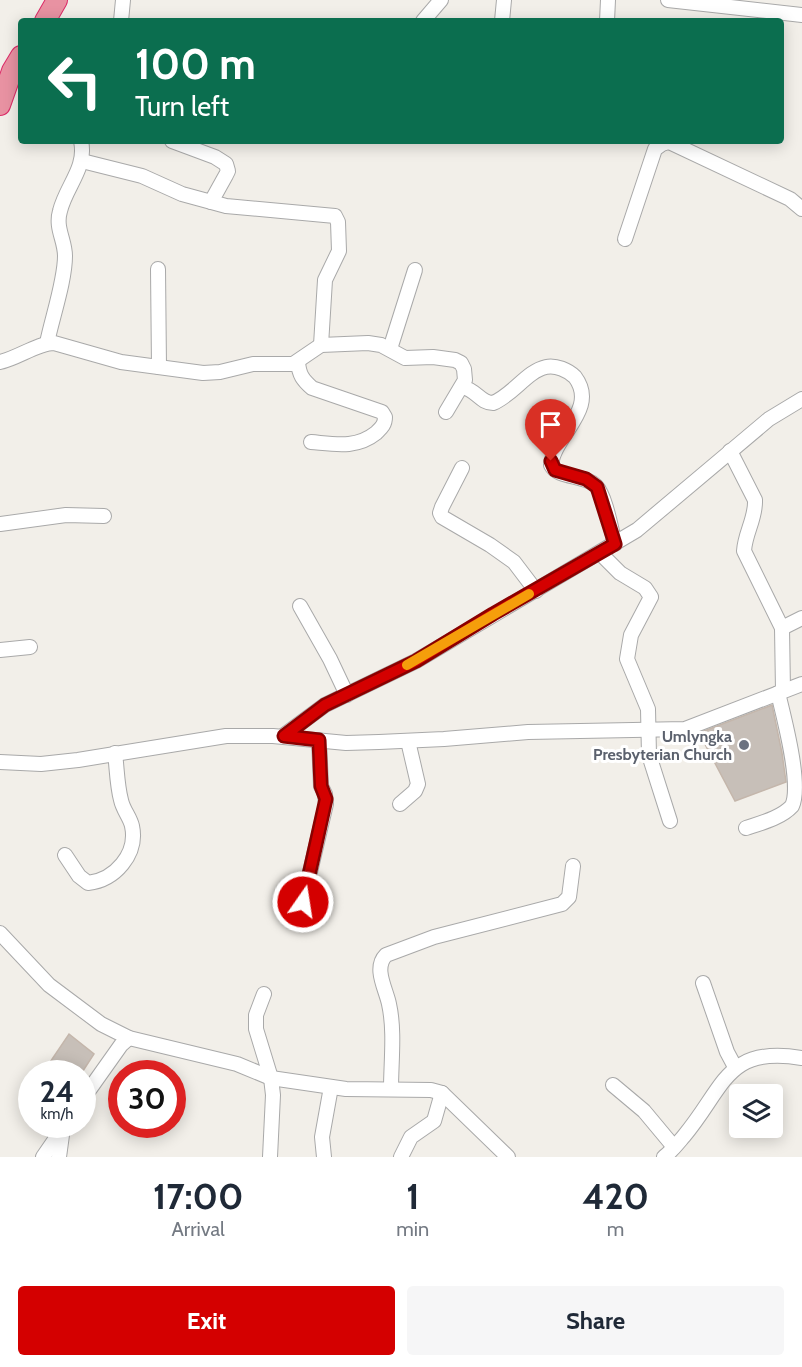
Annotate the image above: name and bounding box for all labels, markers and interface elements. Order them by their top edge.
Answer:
text: 100 m [135,38,256,90]
icon: left [36,42,114,120]
text: Turn left [135,90,229,123]
pin [525,399,576,461]
icon: arrive [534,408,567,441]
place label: Umlyngka Presbyterian Church [593,727,732,764]
marker: Umlyngka Presbyterian Church [737,738,751,752]
position arrow [271,870,335,934]
speed limit sign: 30 [108,1060,186,1138]
text: 24 [40,1073,74,1110]
map controls [729,1084,783,1138]
button: layers [729,1084,783,1138]
text: km/h [41,1105,73,1123]
text: 17:00 [153,1174,243,1218]
text: 1 [406,1174,419,1218]
text: 420 [582,1174,649,1218]
text: Arrival [172,1217,225,1241]
text: min [396,1217,429,1241]
text: m [607,1217,624,1241]
button: Exit [18,1286,395,1355]
button: Share [407,1286,784,1355]

